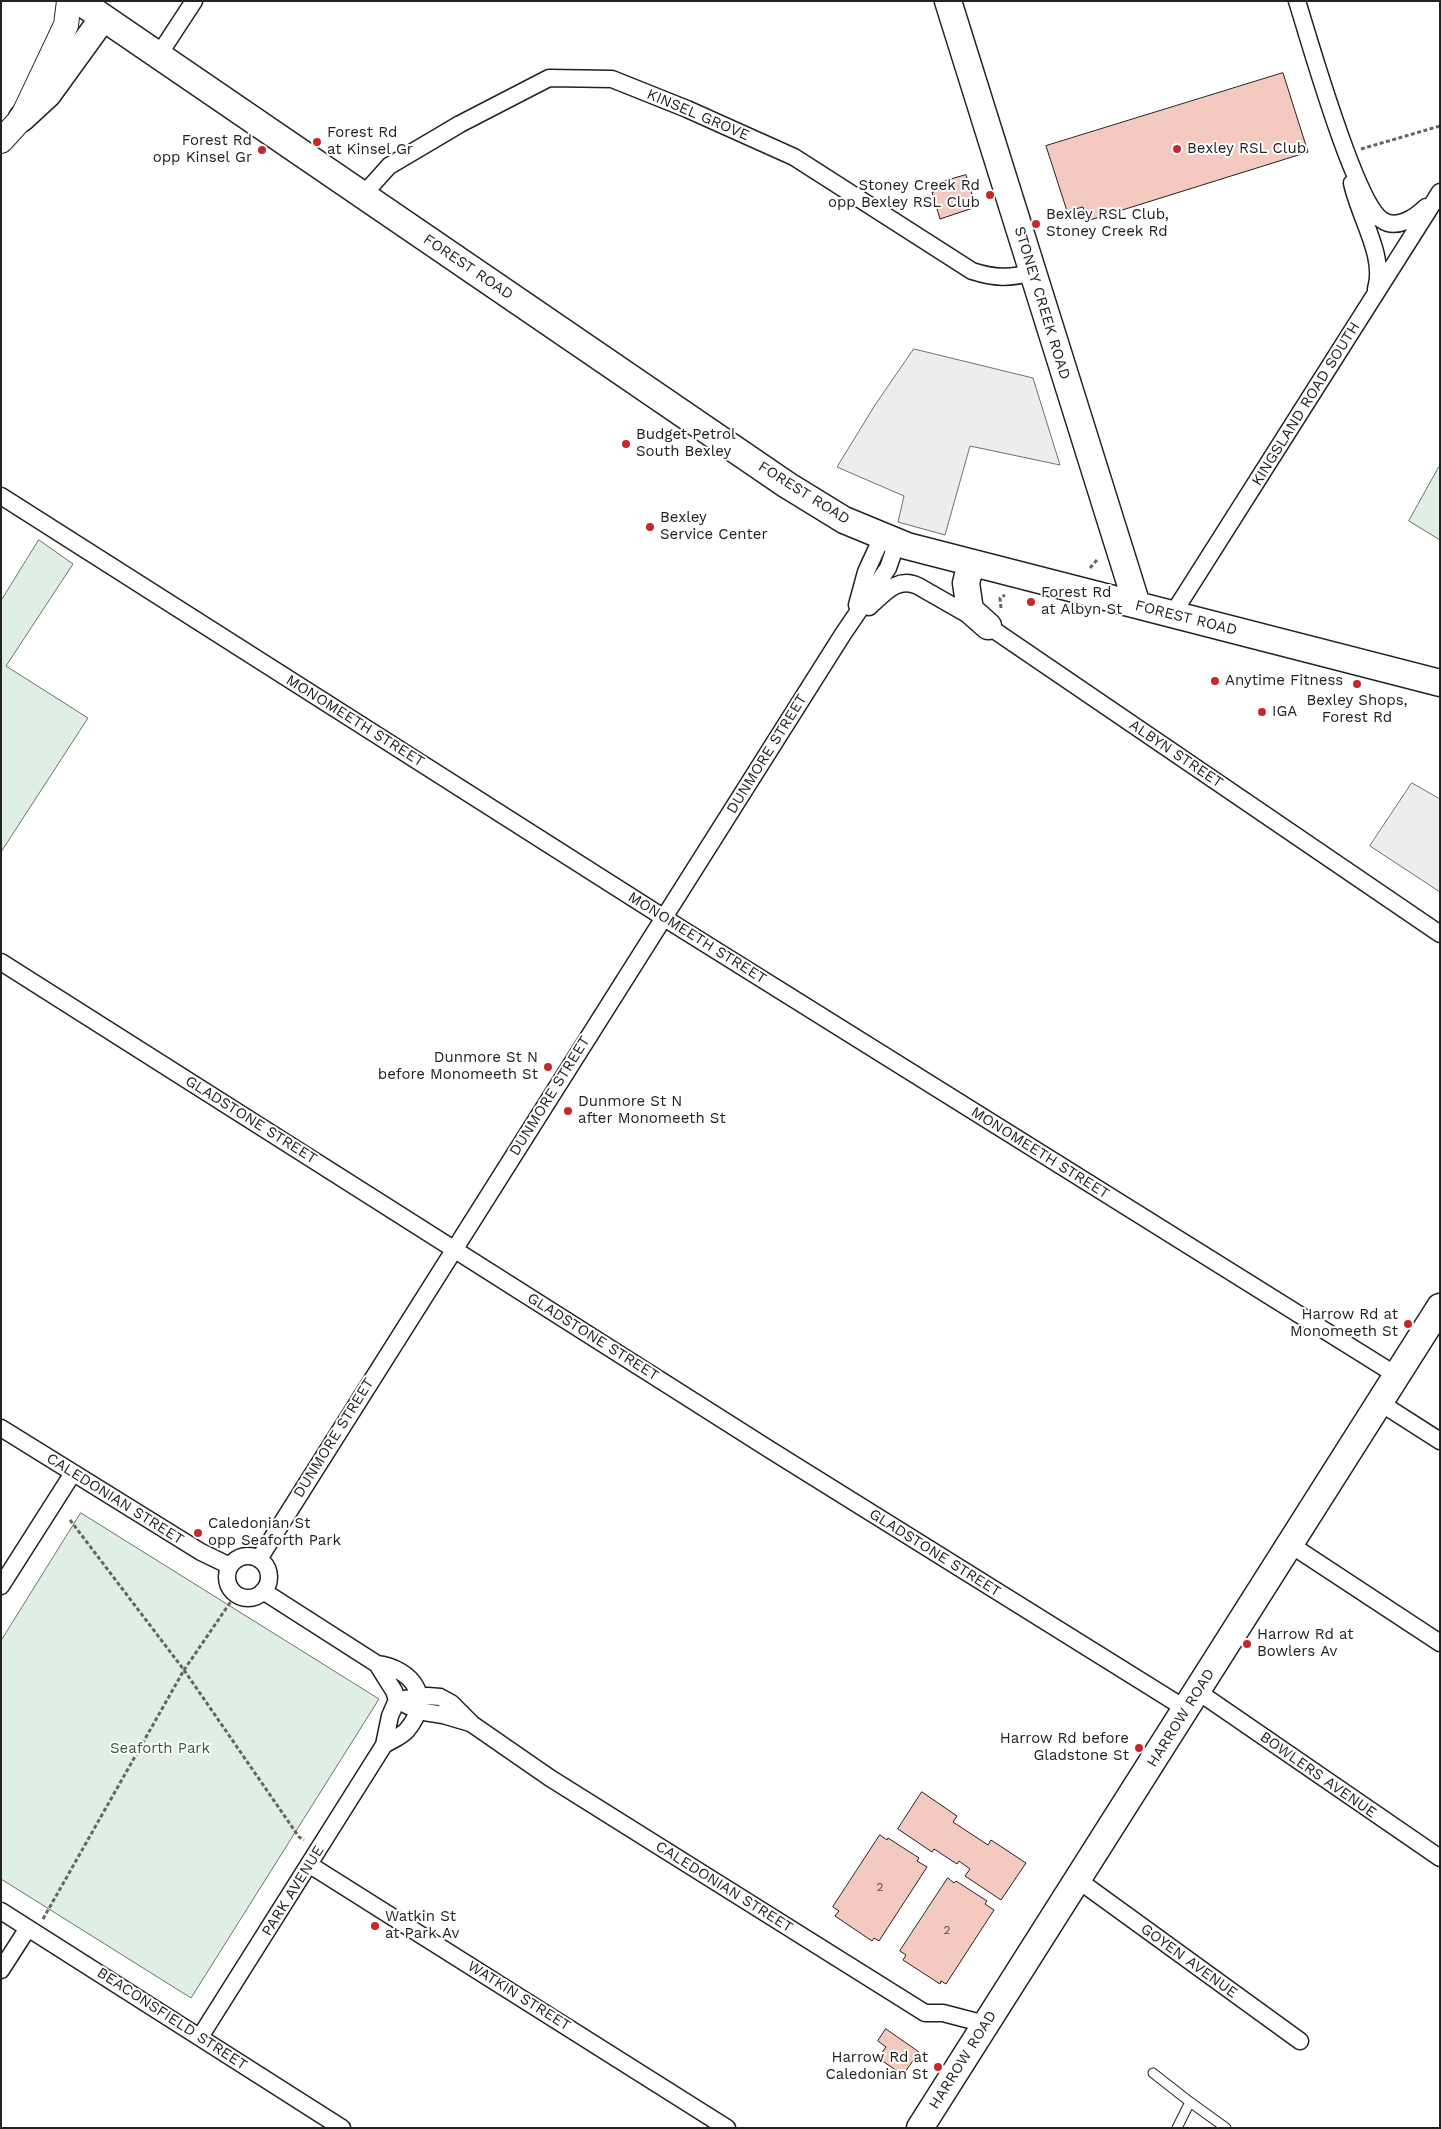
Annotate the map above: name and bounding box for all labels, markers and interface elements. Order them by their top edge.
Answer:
street label: KINSEL GROVE [644,85,752,145]
place label: Forest Rd at Kinsel Gr [327,124,413,159]
place label: Forest Rd opp Kinsel Gr [153,132,252,167]
marker: Forest Rd at Kinsel Gr [311,136,323,148]
place label: Bexley RSL Club [1187,140,1306,158]
marker: Bexley RSL Club [1171,143,1183,155]
marker: Forest Rd opp Kinsel Gr [256,144,268,156]
place label: Stoney Creek Rd opp Bexley RSL Club [828,177,980,212]
marker: Stoney Creek Rd opp Bexley RSL Club [984,189,996,201]
place label: Bexley RSL Club, Stoney Creek Rd [1046,206,1169,241]
marker: Bexley RSL Club, Stoney Creek Rd [1030,218,1042,230]
street label: STONEY CREEK ROAD [1010,224,1074,382]
street label: FOREST ROAD [420,230,516,304]
street label: KINGSLAND ROAD SOUTH [1248,319,1364,489]
place label: Budget Petrol South Bexley [636,426,735,461]
marker: Budget Petrol South Bexley [620,438,632,450]
street label: FOREST ROAD [755,458,853,528]
place label: Bexley Service Center [660,509,768,544]
marker: Bexley Service Center [644,521,656,533]
place label: Forest Rd at Albyn St [1041,584,1122,619]
marker: Forest Rd at Albyn St [1025,596,1037,608]
street label: FOREST ROAD [1133,597,1239,639]
street label: MONOMEETH STREET [282,671,428,771]
place label: Anytime Fitness [1225,672,1343,690]
marker: Anytime Fitness [1209,675,1221,687]
marker: Bexley Shops, Forest Rd [1351,678,1363,690]
street label: DUNMORE STREET [723,691,811,817]
place label: Bexley Shops, Forest Rd [1306,692,1408,727]
place label: IGA [1272,703,1297,721]
marker: IGA [1256,706,1268,718]
street label: ALBYN STREET [1126,716,1226,792]
street label: MONOMEETH STREET [624,888,770,988]
street label: DUNMORE STREET [506,1033,594,1159]
place label: Dunmore St N before Monomeeth St [378,1049,538,1084]
marker: Dunmore St N before Monomeeth St [542,1061,554,1073]
street label: GLADSTONE STREET [182,1072,320,1168]
place label: Dunmore St N after Monomeeth St [578,1093,726,1128]
street label: MONOMEETH STREET [967,1103,1113,1203]
marker: Dunmore St N after Monomeeth St [562,1105,574,1117]
street label: GLADSTONE STREET [524,1289,662,1385]
place label: Harrow Rd at Monomeeth St [1290,1306,1398,1341]
marker: Harrow Rd at Monomeeth St [1402,1318,1414,1330]
street label: DUNMORE STREET [290,1375,378,1501]
street label: CALEDONIAN STREET [43,1449,187,1549]
street label: GLADSTONE STREET [866,1505,1004,1601]
place label: Caledonian St opp Seaforth Park [208,1515,341,1550]
marker: Caledonian St opp Seaforth Park [192,1527,204,1539]
place label: Harrow Rd at Bowlers Av [1257,1626,1354,1661]
marker: Harrow Rd at Bowlers Av [1241,1638,1253,1650]
street label: HARROW ROAD [1143,1665,1219,1771]
street label: BOWLERS AVENUE [1256,1728,1380,1822]
place label: Harrow Rd before Gladstone St [1000,1730,1129,1765]
park label: Seaforth Park [110,1740,210,1758]
marker: Harrow Rd before Gladstone St [1133,1742,1145,1754]
street label: CALEDONIAN STREET [652,1837,796,1937]
street label: PARK AVENUE [258,1843,328,1939]
house number: 2 [877,1880,883,1894]
place label: Watkin St at Park Av [385,1908,459,1943]
marker: Watkin St at Park Av [369,1920,381,1932]
street label: GOYEN AVENUE [1137,1920,1241,2002]
house number: 2 [944,1923,950,1937]
street label: WATKIN STREET [464,1957,574,2035]
street label: BEACONSFIELD STREET [93,1964,251,2074]
street label: HARROW ROAD [925,2007,1001,2113]
place label: Harrow Rd at Caledonian St [826,2049,928,2084]
marker: Harrow Rd at Caledonian St [932,2061,944,2073]

